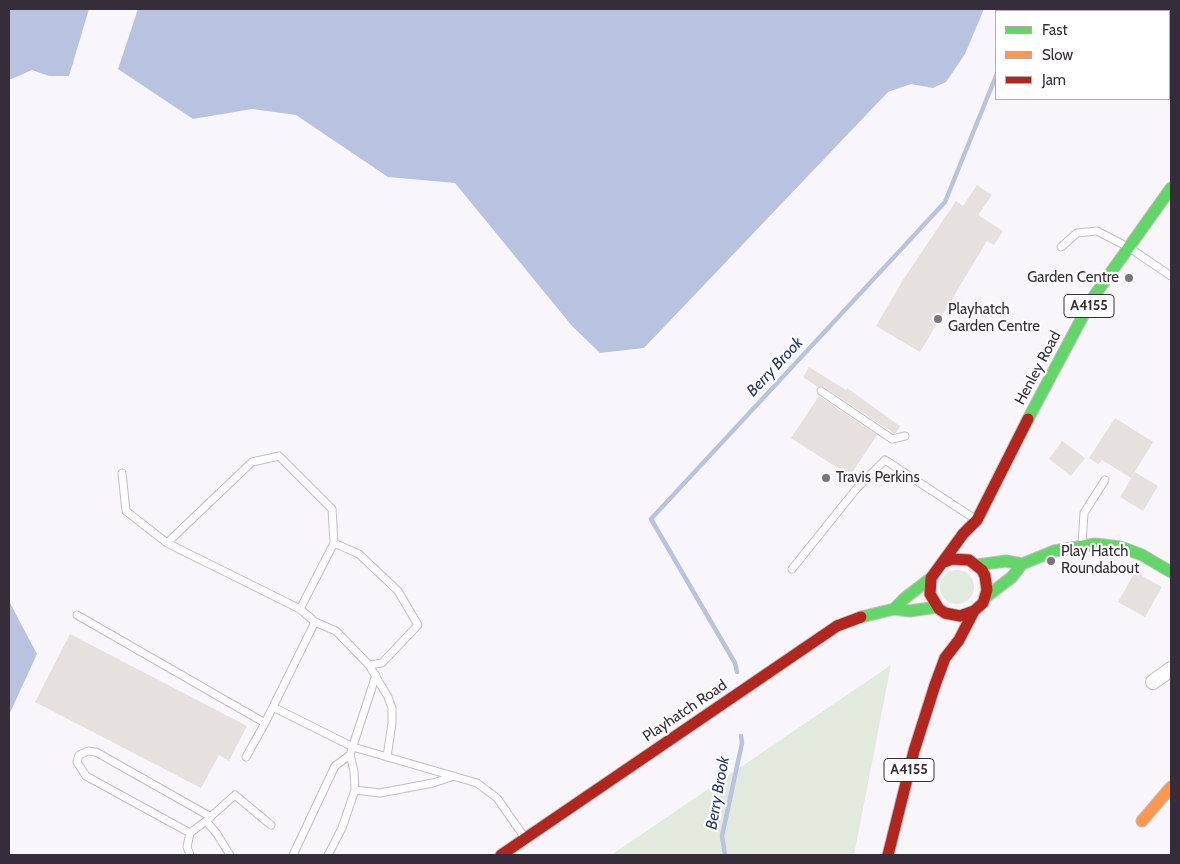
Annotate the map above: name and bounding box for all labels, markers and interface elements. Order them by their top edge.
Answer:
legend [995,10,1170,100]
text: Fast [1042,21,1067,39]
text: Slow [1042,46,1073,64]
text: Jam [1042,71,1066,89]
place label: Garden Centre [1027,269,1119,287]
marker: Garden Centre [1123,272,1135,284]
road number: A4155 [1064,294,1114,318]
place label: Playhatch Garden Centre [948,301,1040,336]
marker: Playhatch Garden Centre [932,313,944,325]
street label: Henley Road [1011,328,1065,408]
water label: Berry Brook [743,333,807,401]
place label: Travis Perkins [836,469,920,487]
marker: Travis Perkins [820,472,832,484]
place label: Play Hatch Roundabout [1061,543,1139,578]
marker: Play Hatch Roundabout [1045,555,1057,567]
street label: Playhatch Road [640,676,730,746]
water label: Berry Brook [702,755,734,831]
road number: A4155 [884,758,934,782]

